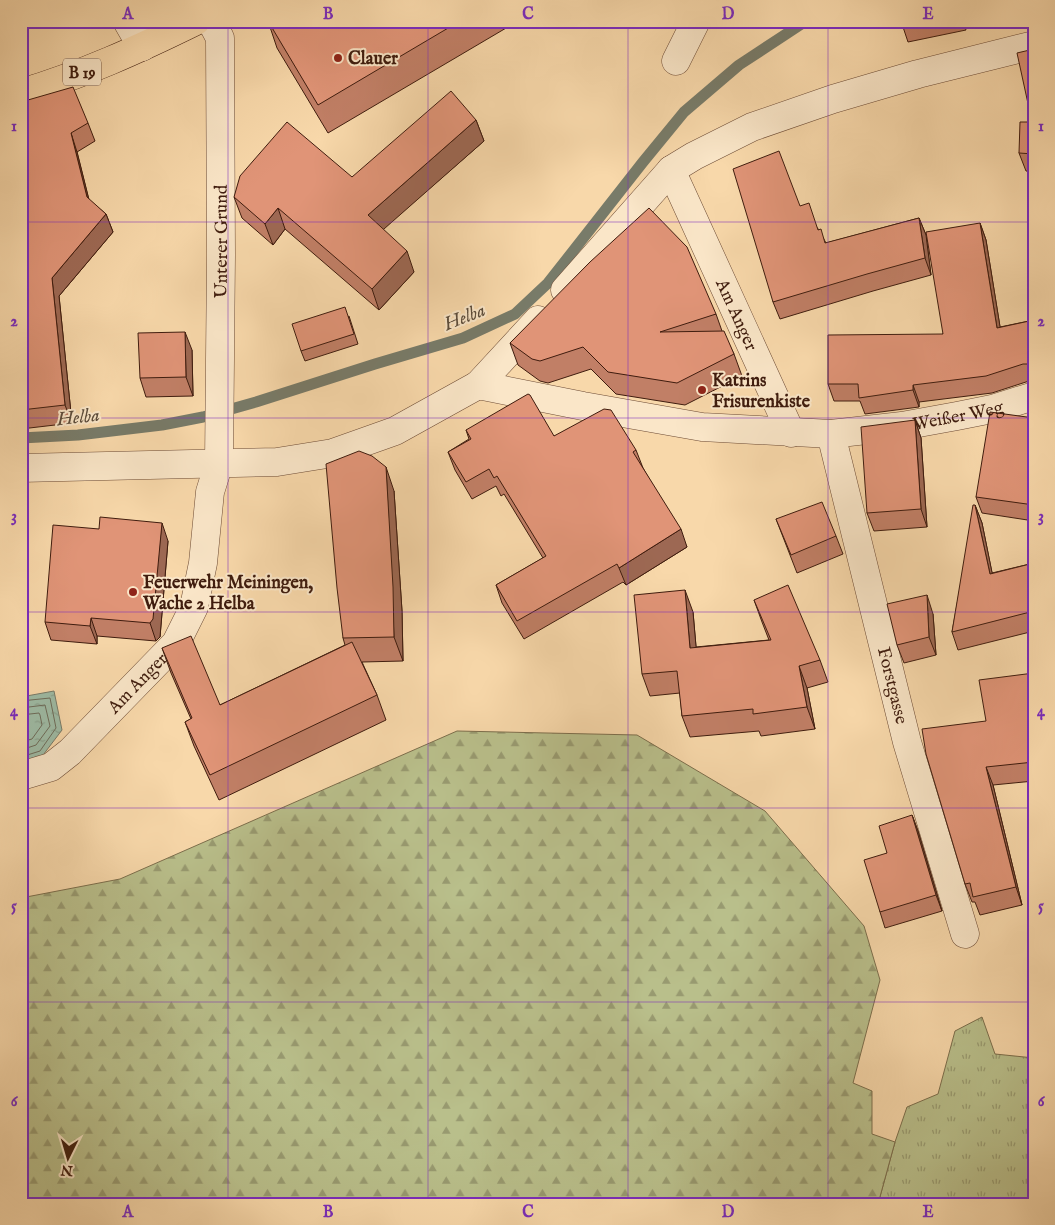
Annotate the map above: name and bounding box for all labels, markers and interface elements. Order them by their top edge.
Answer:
text: A [122,5,135,25]
text: B [323,5,334,25]
text: C [522,5,534,25]
text: D [722,5,735,25]
text: E [922,5,934,25]
place label: Clauer [348,48,398,71]
marker: Clauer [332,52,344,64]
road number: B 19 [63,58,101,86]
text: 1 [11,117,17,137]
text: 1 [1038,117,1044,137]
street label: Unterer Grund [211,184,234,298]
street label: Am Anger [709,275,762,355]
water label: Helba [439,299,489,337]
text: 2 [10,312,18,332]
text: 2 [1037,312,1045,332]
place label: Katrins Frisurenkiste [712,370,811,414]
marker: Katrins Frisurenkiste [696,384,708,396]
street label: Weißer Weg [911,396,1007,437]
water label: Helba [55,404,101,432]
text: 3 [11,507,17,527]
text: 3 [1038,507,1044,527]
place label: Feuerwehr Meiningen, Wache 2 Helba [142,572,313,616]
marker: Feuerwehr Meiningen, Wache 2 Helba [127,586,139,598]
street label: Forstgasse [871,645,912,727]
street label: Am Anger [103,648,173,720]
text: 4 [10,702,19,722]
text: 4 [1037,702,1046,722]
text: 5 [11,897,17,917]
text: 5 [1038,897,1044,917]
text: 6 [11,1092,19,1112]
text: 6 [1038,1092,1046,1112]
north arrow [42,1132,92,1182]
text: N [60,1160,75,1180]
text: A [122,1203,135,1223]
text: B [323,1203,334,1223]
text: C [522,1203,534,1223]
text: D [722,1203,735,1223]
text: E [922,1203,934,1223]

